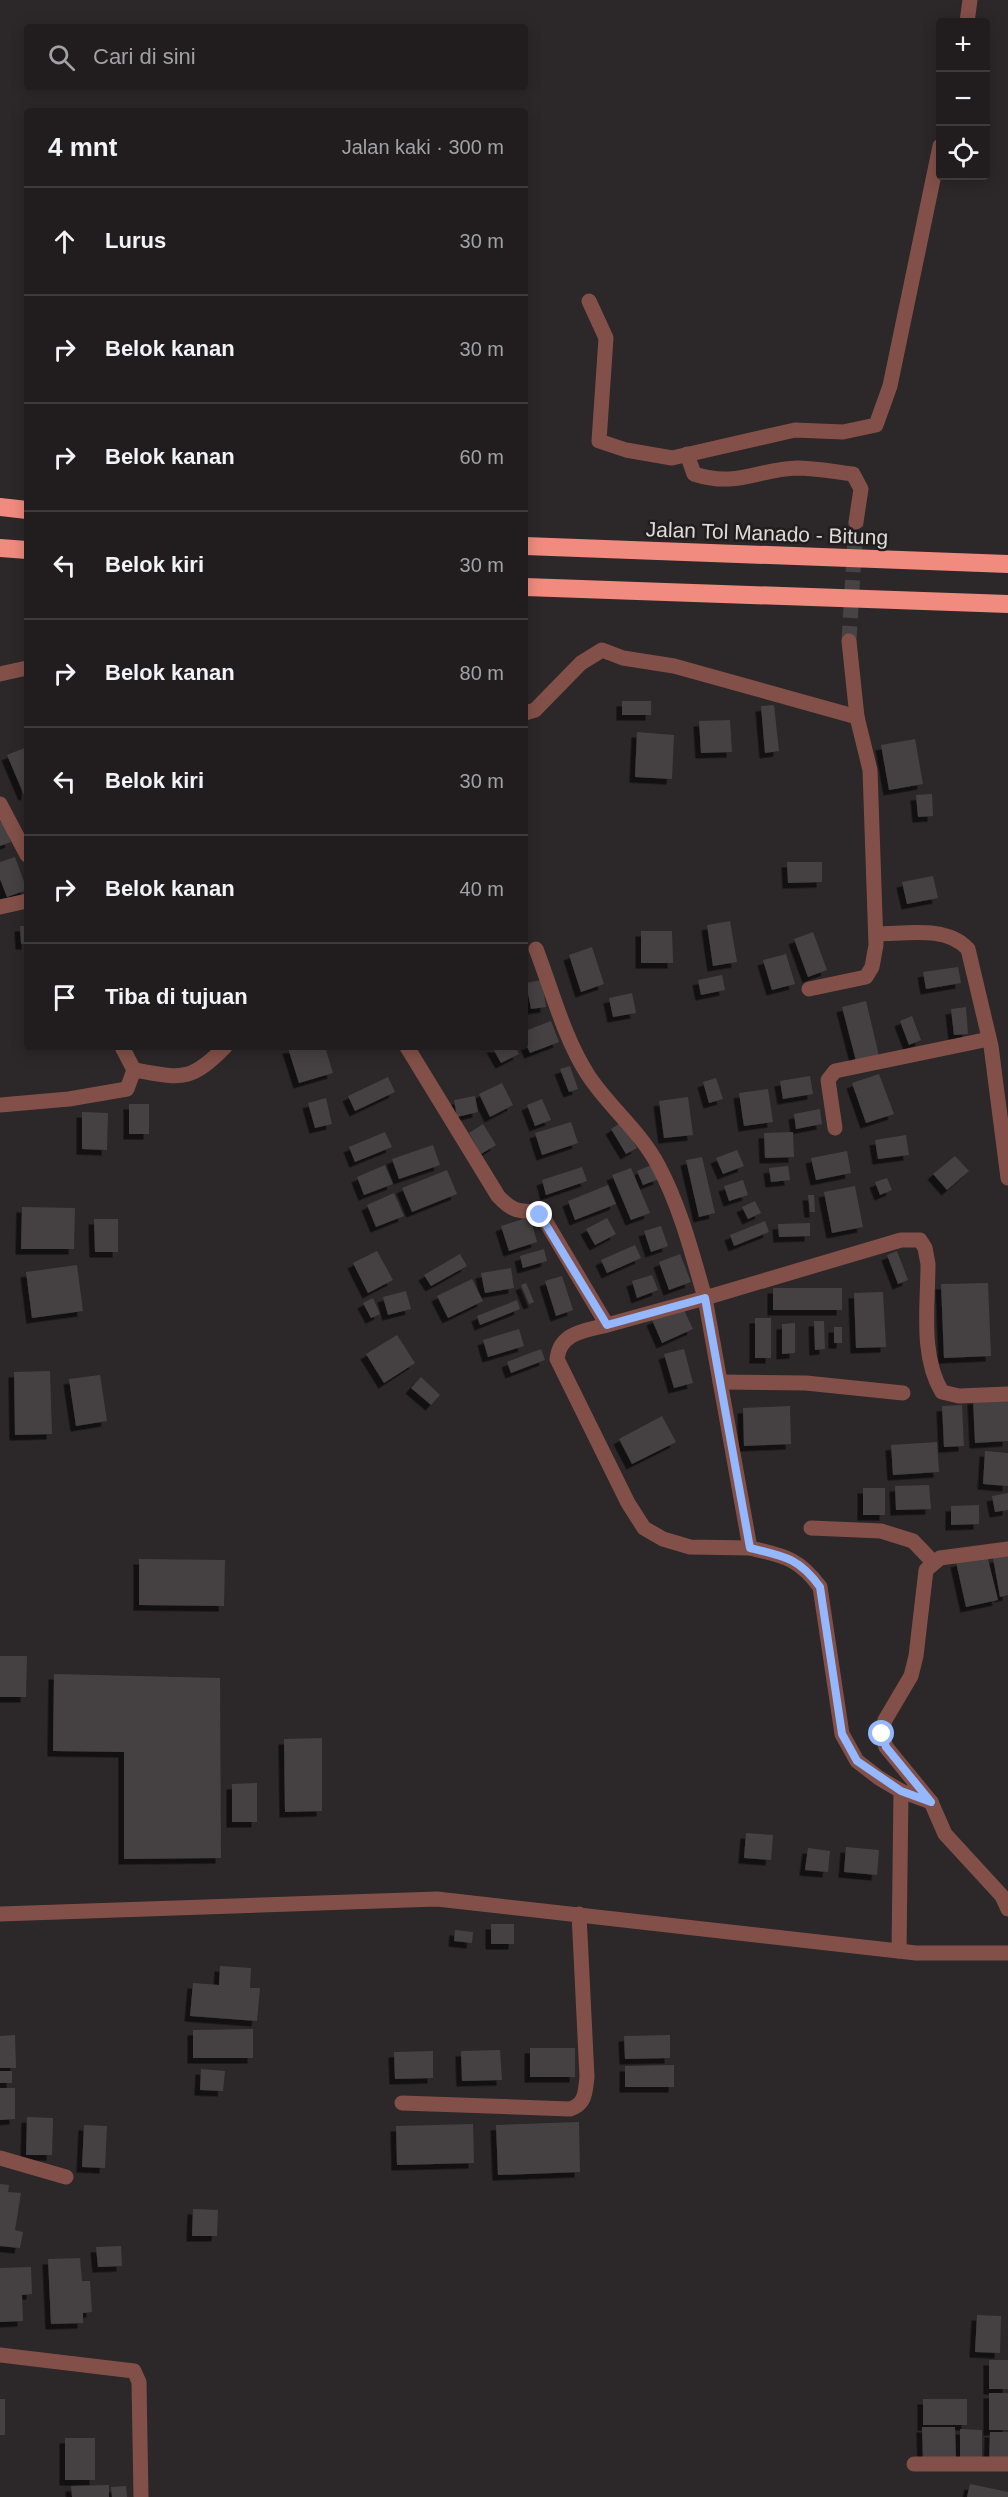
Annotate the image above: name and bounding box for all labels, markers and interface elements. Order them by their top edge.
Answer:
map controls [936,18,990,180]
button: + [936,18,990,72]
search box [24,24,528,90]
icon: search [45,41,78,74]
text: Cari di sini [93,44,196,69]
button: − [936,72,990,126]
button: locate [936,126,990,180]
text: 4 mnt [48,132,117,162]
text: Jalan kaki · 300 m [342,136,504,158]
icon: ahead [48,225,81,258]
text: Lurus [105,228,166,253]
text: 30 m [460,230,504,252]
icon: right [48,333,81,366]
text: Belok kanan [105,336,235,361]
text: 30 m [460,338,504,360]
icon: right [48,441,81,474]
text: Belok kanan [105,444,235,469]
text: 60 m [460,446,504,468]
street label: Jalan Tol Manado - Bitung [645,517,889,549]
icon: left [48,549,81,582]
text: Belok kiri [105,552,204,577]
text: 30 m [460,554,504,576]
icon: right [48,657,81,690]
text: Belok kanan [105,660,235,685]
text: 80 m [460,662,504,684]
icon: left [48,765,81,798]
text: Belok kiri [105,768,204,793]
text: 30 m [460,770,504,792]
icon: right [48,873,81,906]
text: Belok kanan [105,876,235,901]
text: 40 m [460,878,504,900]
icon: arrive [48,981,81,1014]
text: Tiba di tujuan [105,984,248,1009]
route end [526,1201,552,1227]
route start [868,1720,894,1746]

